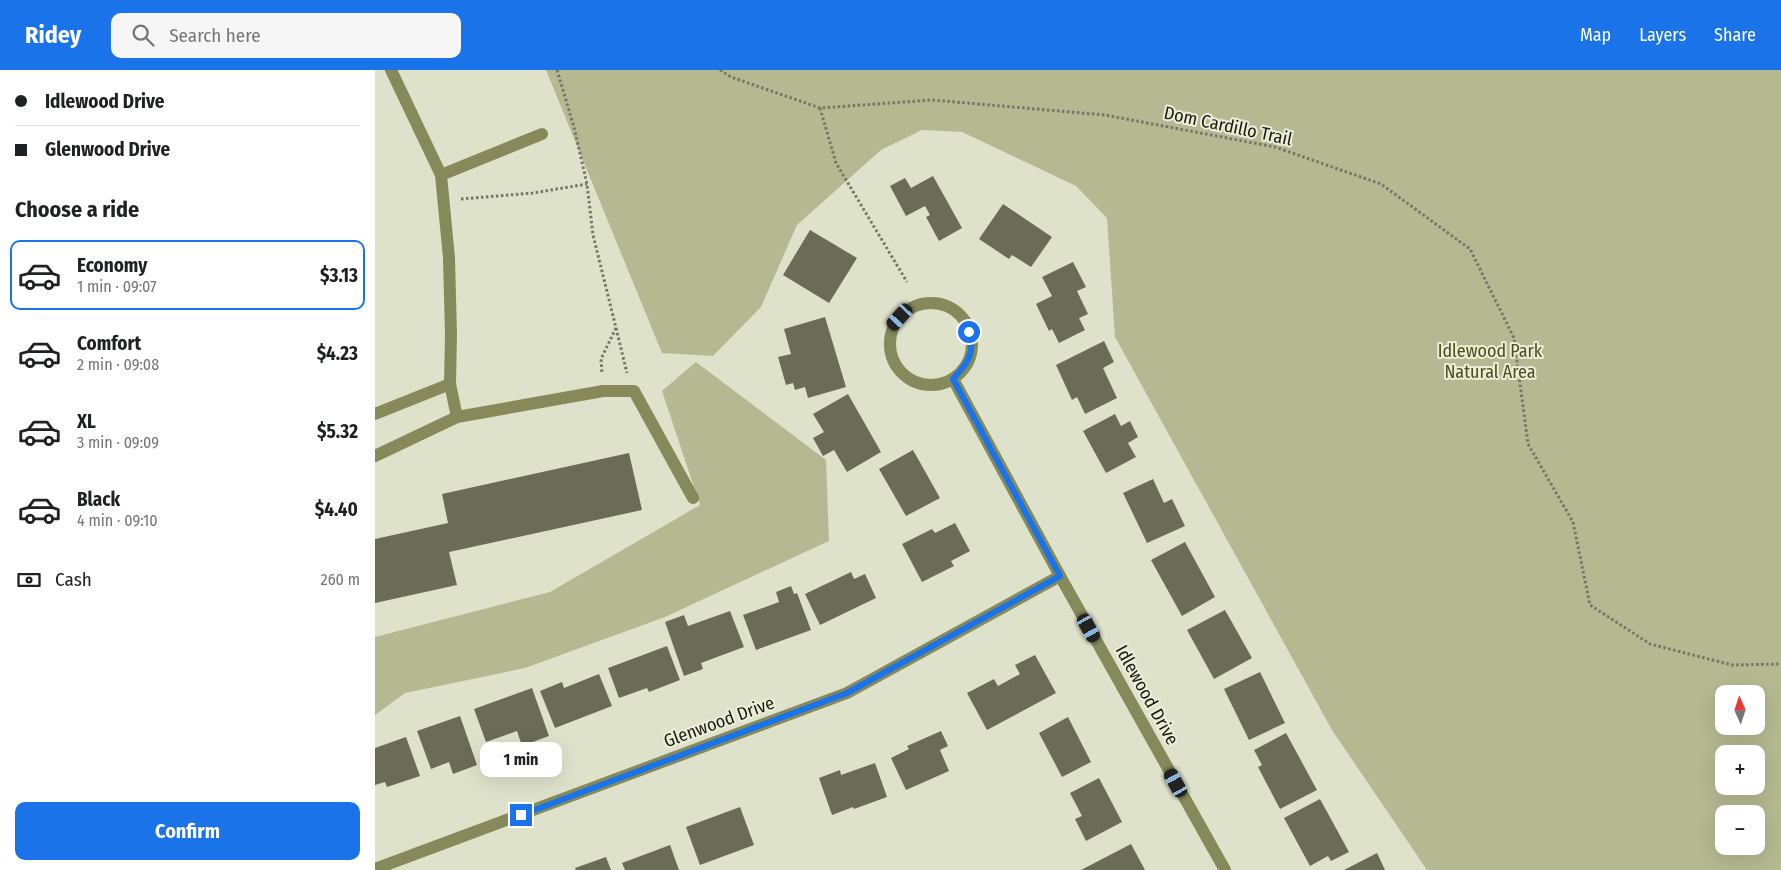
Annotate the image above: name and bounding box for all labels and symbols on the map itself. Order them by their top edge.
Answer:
street label: Dom Cardillo Trail [1162,102,1294,150]
car [884,301,915,333]
route start [958,321,980,343]
park label: Idlewood Park Natural Area [1438,340,1543,383]
car [1075,611,1102,645]
street label: Idlewood Drive [1111,641,1183,749]
north arrow [1715,685,1765,735]
street label: Glenwood Drive [661,692,777,752]
callout: 1 min [480,742,562,778]
car [1162,766,1189,800]
route end [510,804,532,826]

